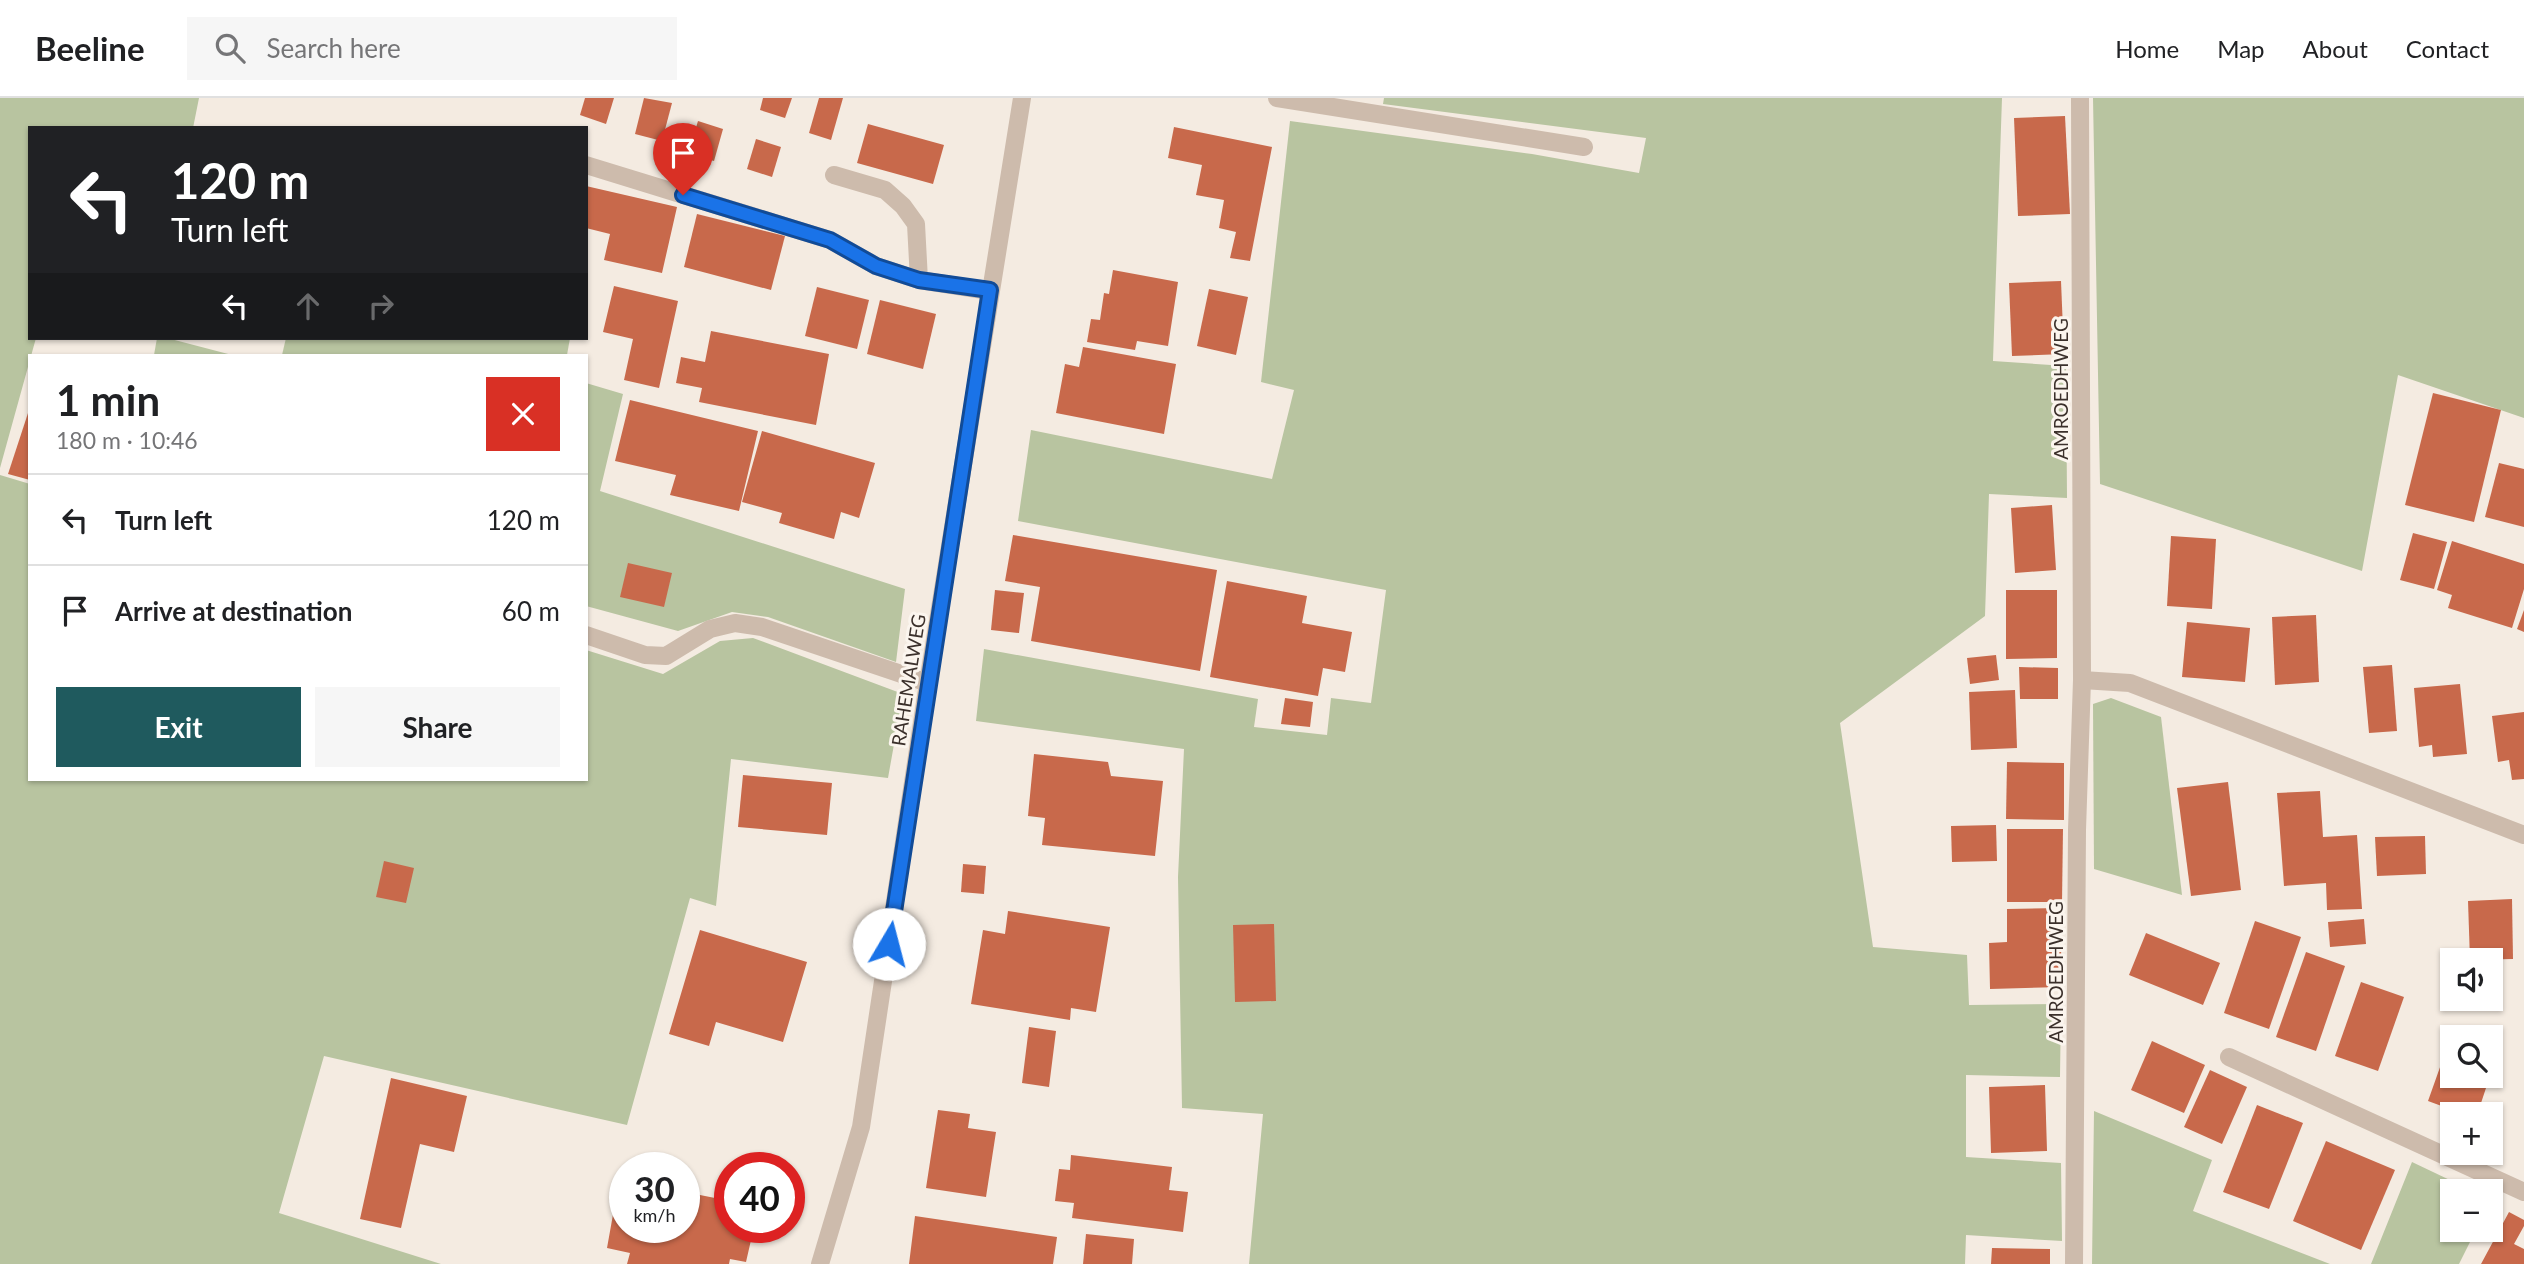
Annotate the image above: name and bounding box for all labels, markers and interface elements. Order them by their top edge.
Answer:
search box [187,17,677,80]
text: Beeline [35,28,145,68]
icon: search [211,29,249,67]
text: Search here [267,32,401,64]
text: Home [2115,34,2179,63]
text: Map [2217,34,2265,63]
text: About [2303,34,2368,63]
text: Contact [2406,34,2489,63]
pin [653,123,713,195]
icon: arrive [664,134,702,172]
text: 120 m [171,151,309,209]
icon: left [56,154,147,245]
text: Turn left [171,210,288,249]
icon: left [216,287,254,325]
icon: ahead [289,287,327,325]
icon: right [362,287,400,325]
street label: AMROEDHWEG [2049,318,2072,460]
text: 1 min [56,375,160,425]
button: close [486,377,560,451]
text: 180 m · 10:46 [56,426,198,454]
icon: left [56,501,94,539]
text: Turn left [115,504,212,536]
text: 120 m [487,504,560,536]
icon: arrive [56,592,94,630]
text: Arrive at destination [115,595,352,627]
text: 60 m [502,595,560,627]
street label: RAHEMALWEG [886,612,930,748]
button: Exit [56,687,301,767]
button: Share [315,687,560,767]
street label: AMROEDHWEG [2044,901,2067,1043]
position arrow [852,907,926,981]
map controls [2440,948,2503,1242]
button: sound [2440,948,2503,1011]
button: search [2440,1025,2503,1088]
button: + [2440,1102,2503,1165]
speed limit sign: 40 [714,1152,805,1243]
text: 30 [634,1167,675,1209]
button: − [2440,1179,2503,1242]
text: km/h [633,1204,676,1226]

